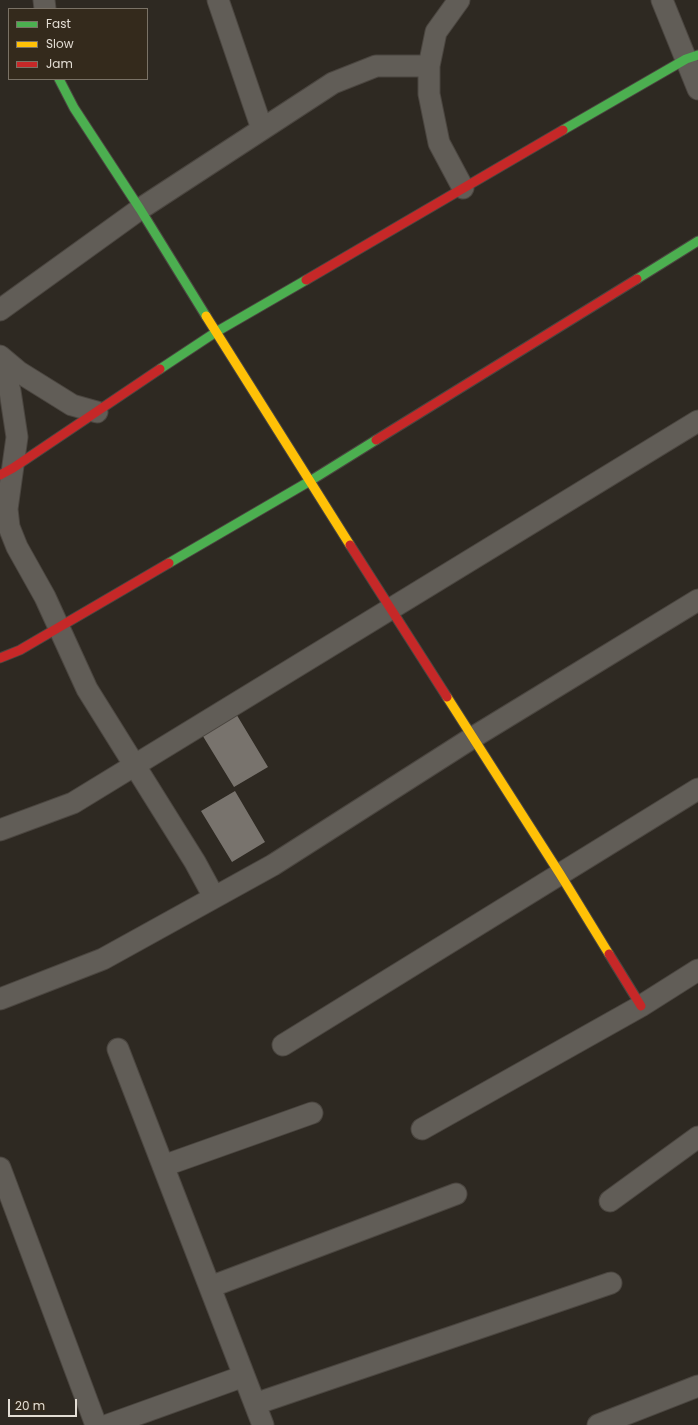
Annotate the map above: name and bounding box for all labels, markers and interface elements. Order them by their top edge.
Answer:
legend [8,8,148,80]
text: Fast [46,15,71,32]
text: Slow [46,35,74,52]
text: Jam [46,55,73,72]
scale bar [10,1391,79,1417]
text: 20 m [15,1397,45,1414]

